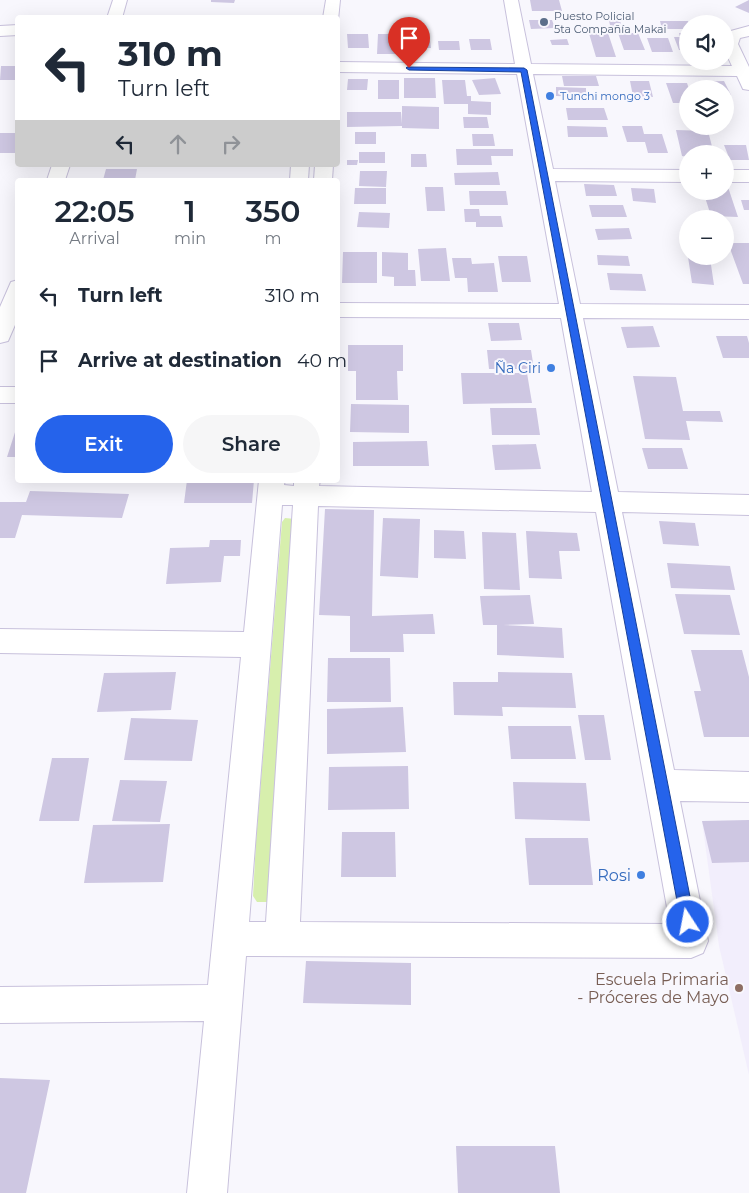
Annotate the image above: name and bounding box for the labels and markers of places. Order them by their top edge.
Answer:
place label: Puesto Policial 5ta Compañía Makai [554,9,667,36]
marker: Puesto Policial 5ta Compañía Makai [538,16,550,28]
pin [388,17,430,68]
place label: Tunchi mongo 3 [560,89,650,103]
marker: Tunchi mongo 3 [544,90,556,102]
place label: Ña Ciri [495,359,541,377]
marker: Ña Ciri [545,362,557,374]
place label: Rosi [597,866,631,885]
marker: Rosi [635,869,647,881]
place label: Escuela Primaria - Próceres de Mayo [577,970,729,1007]
marker: Escuela Primaria - Próceres de Mayo [733,982,745,994]

